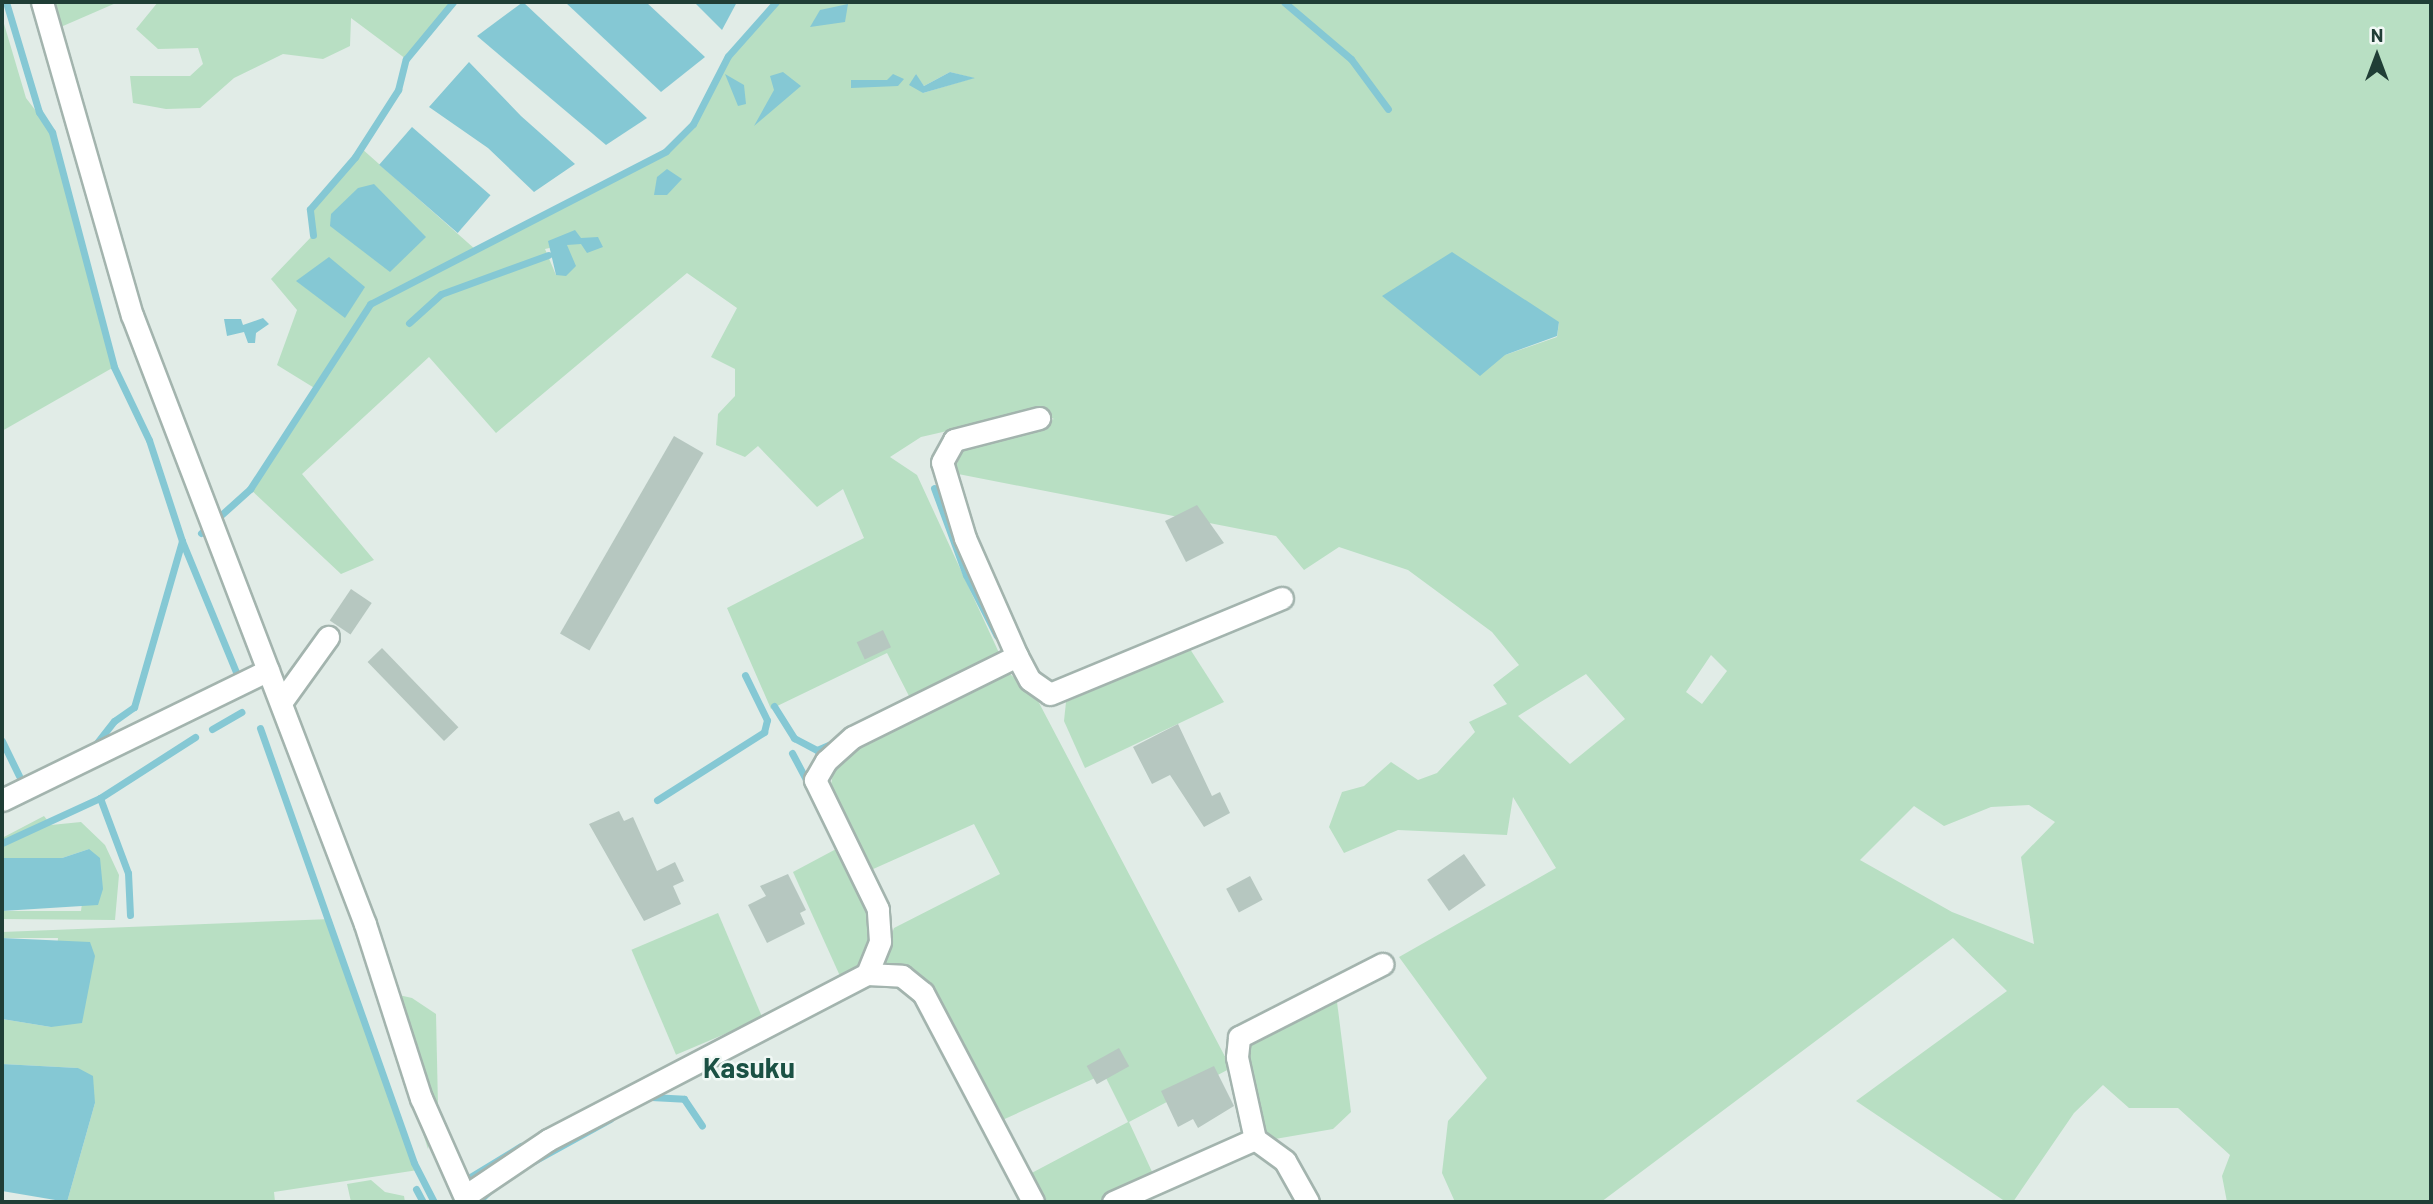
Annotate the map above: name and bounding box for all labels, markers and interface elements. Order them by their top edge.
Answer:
north arrow [2342,21,2412,91]
text: N [2371,23,2383,46]
district label: Kasuku [703,1050,795,1084]

